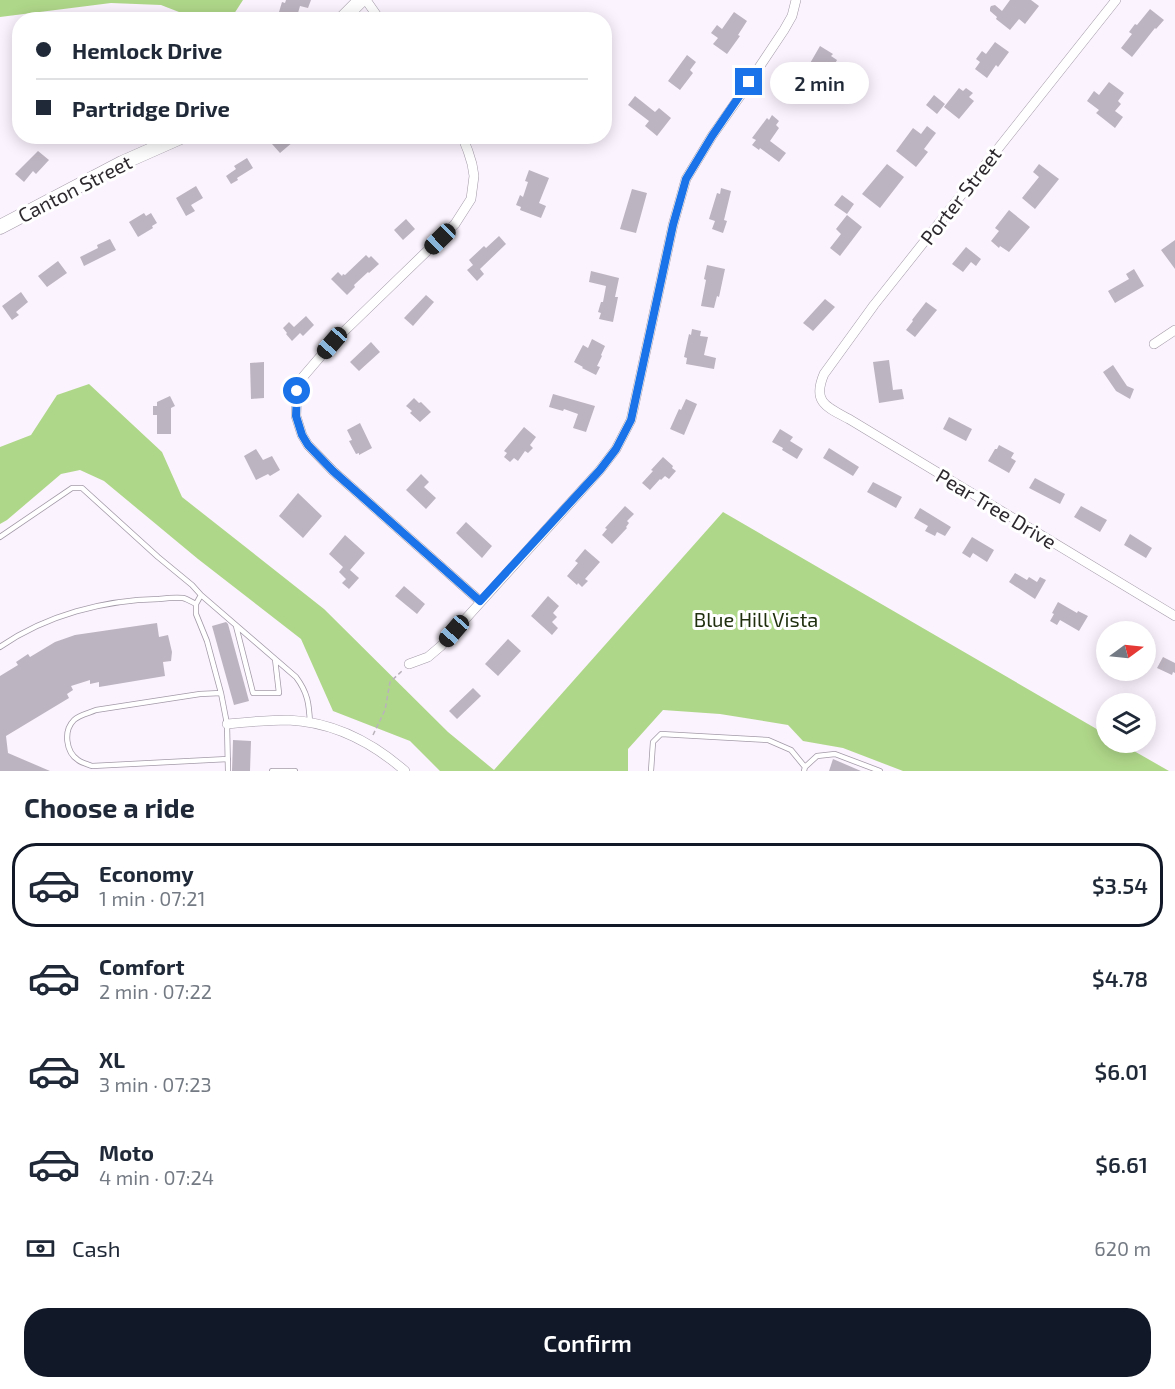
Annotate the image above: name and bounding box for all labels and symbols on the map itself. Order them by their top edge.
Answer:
callout: 2 min [770,61,869,103]
route end [735,68,762,95]
street label: Porter Street [915,142,1006,249]
street label: Canton Street [14,149,136,227]
car [421,220,459,258]
car [313,324,351,362]
route start [283,377,310,404]
street label: Pear Tree Drive [932,463,1061,553]
park label: Blue Hill Vista [694,607,818,631]
car [435,612,473,650]
north arrow [1096,621,1156,681]

